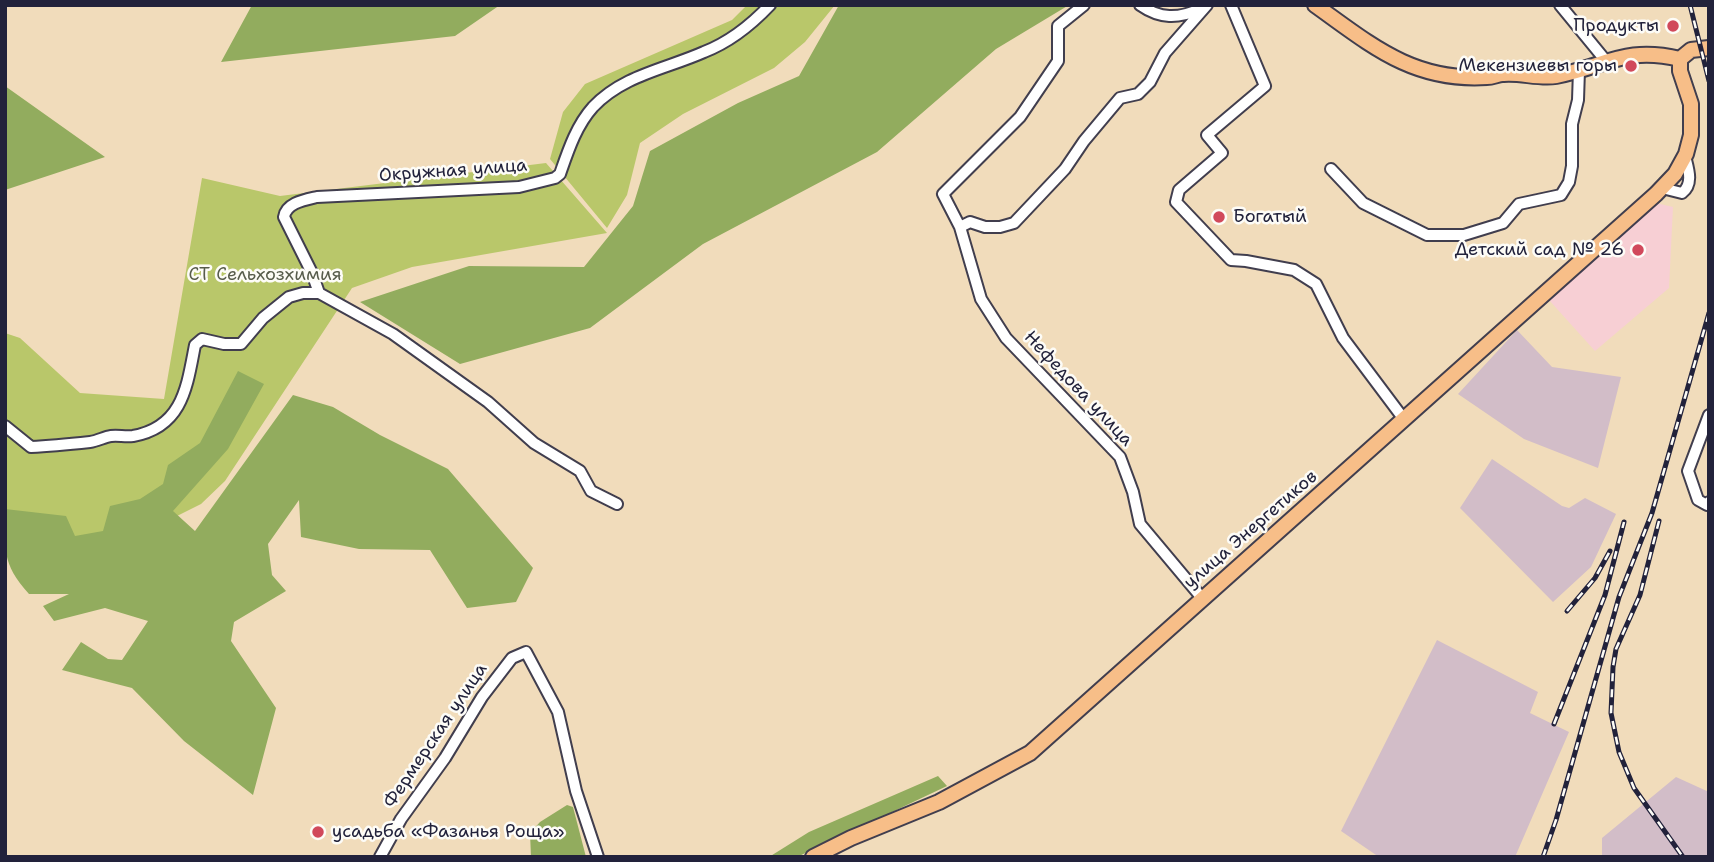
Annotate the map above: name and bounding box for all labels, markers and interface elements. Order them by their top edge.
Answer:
place label: Продукты [1573,15,1659,37]
marker: Продукты [1665,18,1681,34]
place label: Мекензиевы горы [1459,55,1617,77]
marker: Мекензиевы горы [1623,58,1639,74]
street label: Окружная улица [378,155,528,187]
place label: Богатый [1233,206,1307,228]
marker: Богатый [1211,209,1227,225]
place label: Детский сад № 26 [1455,239,1624,261]
marker: Детский сад № 26 [1630,242,1646,258]
park label: СТ Сельхозхимия [188,264,342,286]
street label: Нефедова улица [1019,327,1137,451]
street label: улица Энергетиков [1180,466,1322,594]
street label: Фермерская улица [380,660,492,812]
place label: усадьба «Фазанья Роща» [332,821,564,843]
marker: усадьба «Фазанья Роща» [310,824,326,840]

